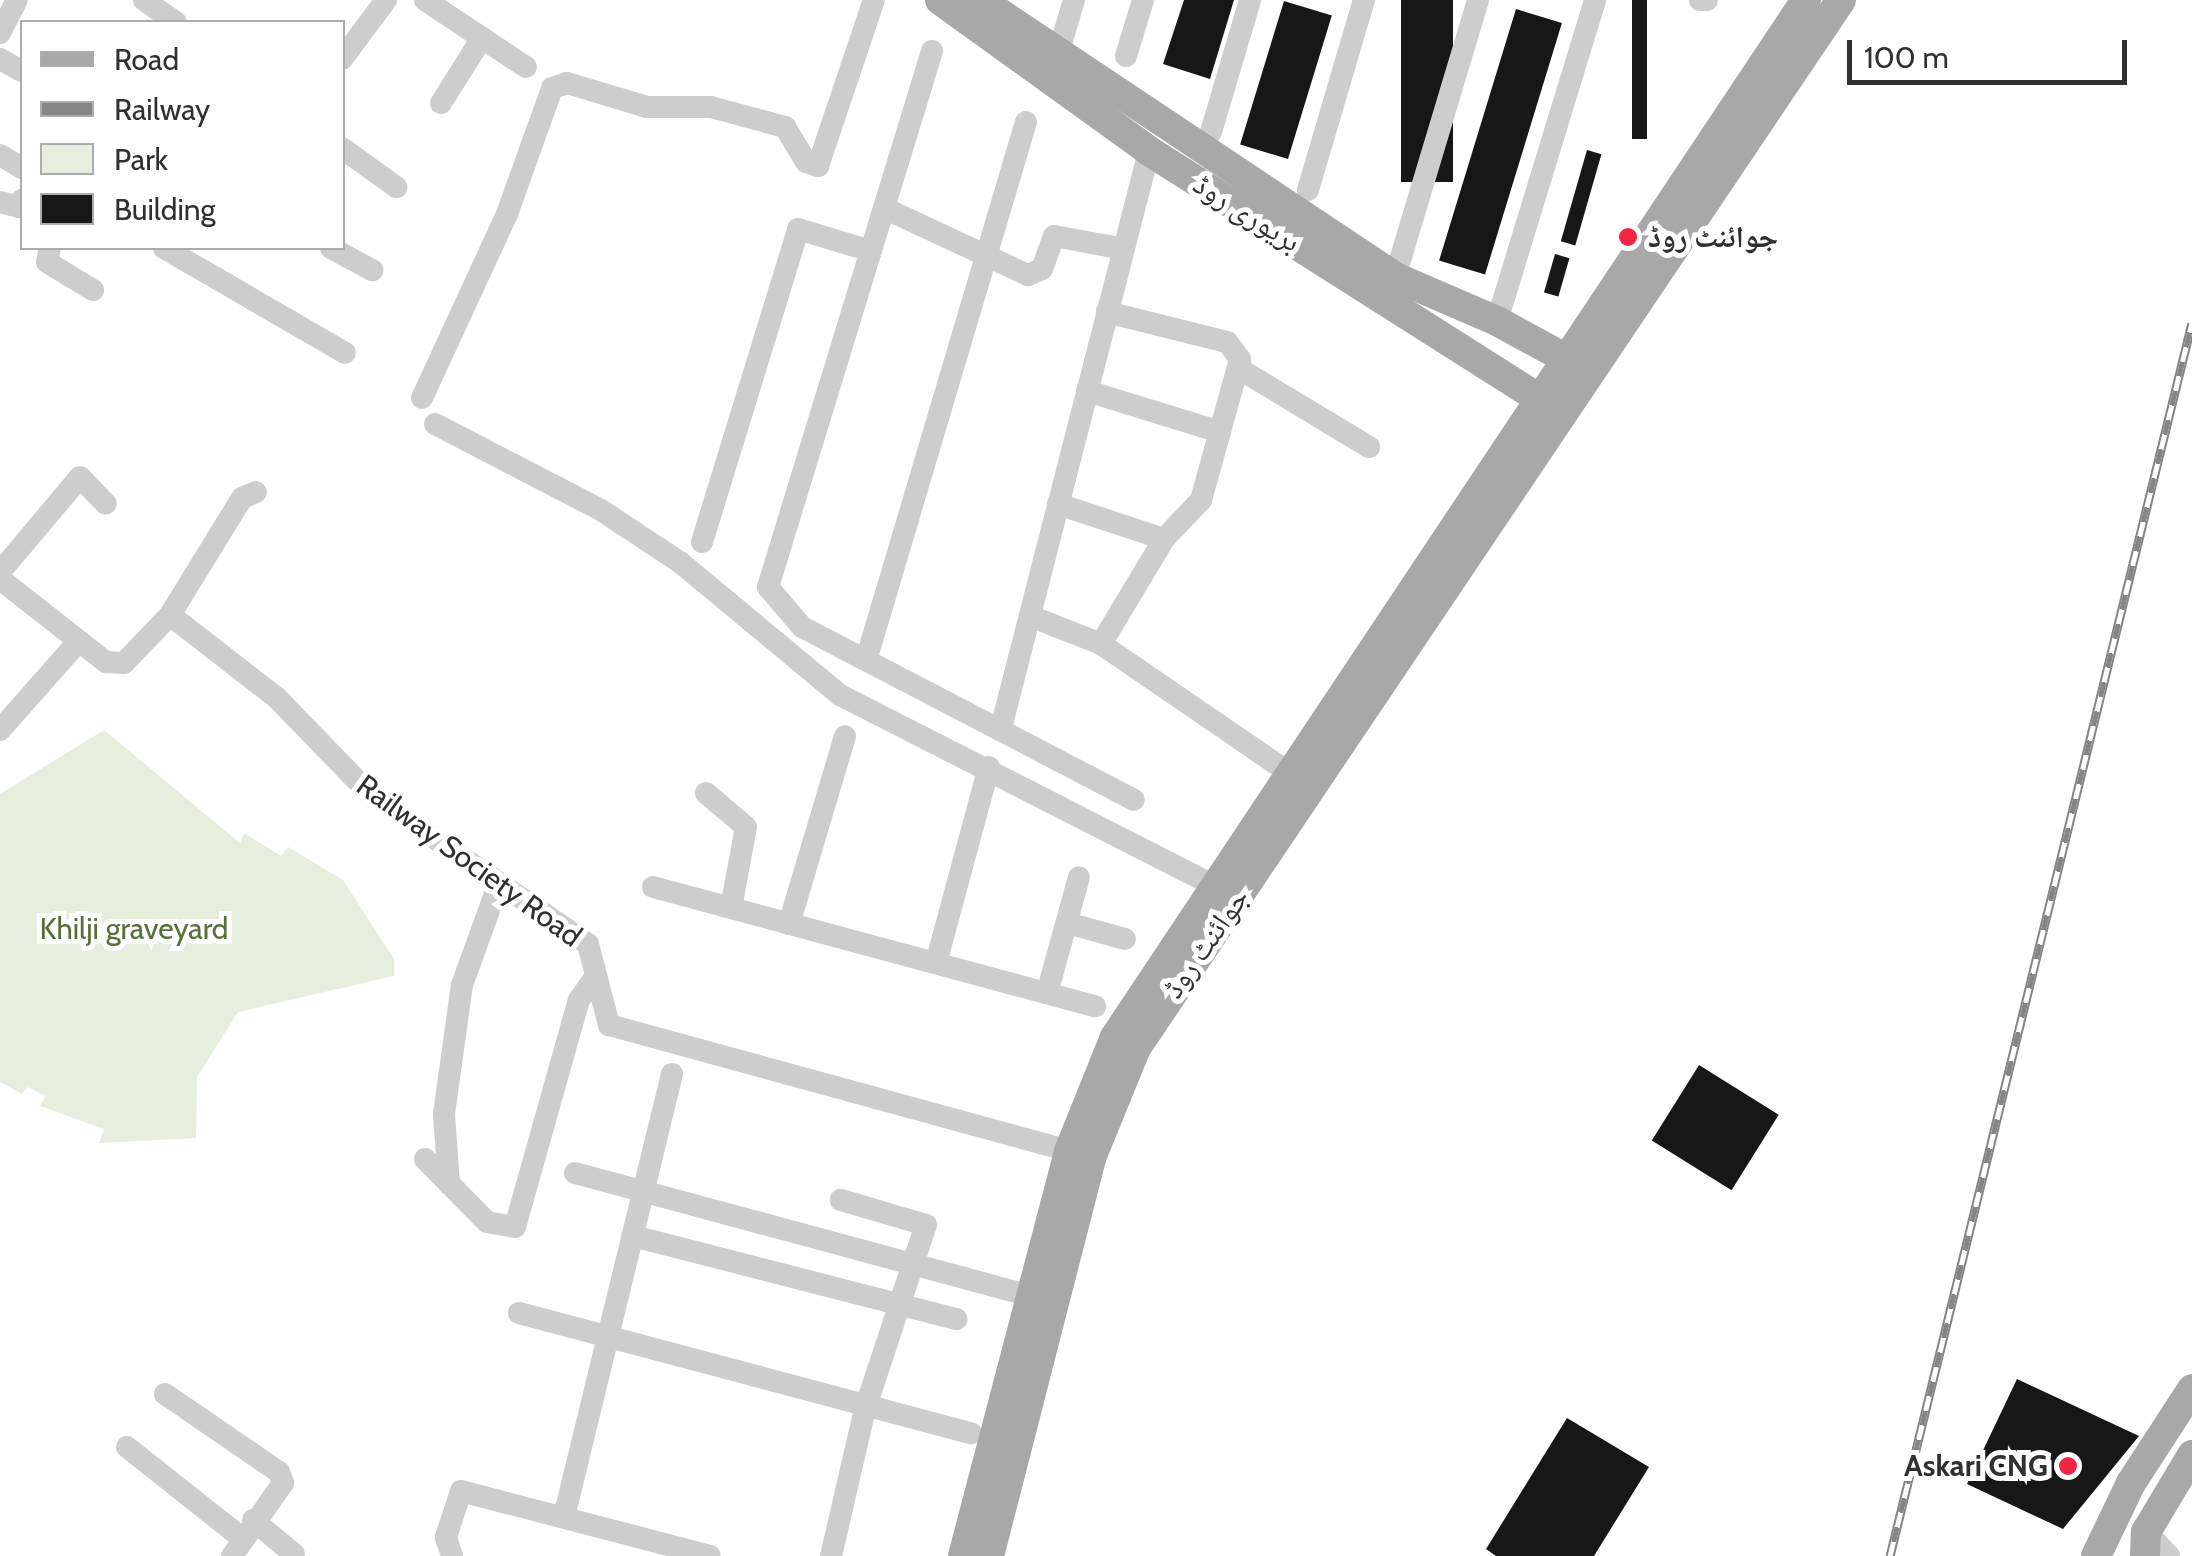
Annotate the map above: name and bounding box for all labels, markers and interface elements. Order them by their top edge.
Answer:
legend [20,20,345,250]
scale bar [1852,20,2132,82]
text: 100 m [1864,39,1949,76]
text: Road [114,41,179,78]
text: Railway [114,91,210,128]
text: Park [114,141,168,178]
street label: بریوری روڈ [1187,166,1307,260]
text: Building [114,191,216,228]
place label: جوائنٹ روڈ [1648,219,1778,255]
marker: جوائنٹ روڈ [1617,226,1639,248]
street label: Railway Society Road [349,767,589,955]
street label: جوائنٹ روڈ [1155,881,1257,1005]
park label: Khilji graveyard [39,911,229,947]
place label: Askari CNG [1904,1448,2048,1484]
marker: Askari CNG [2057,1455,2079,1477]

